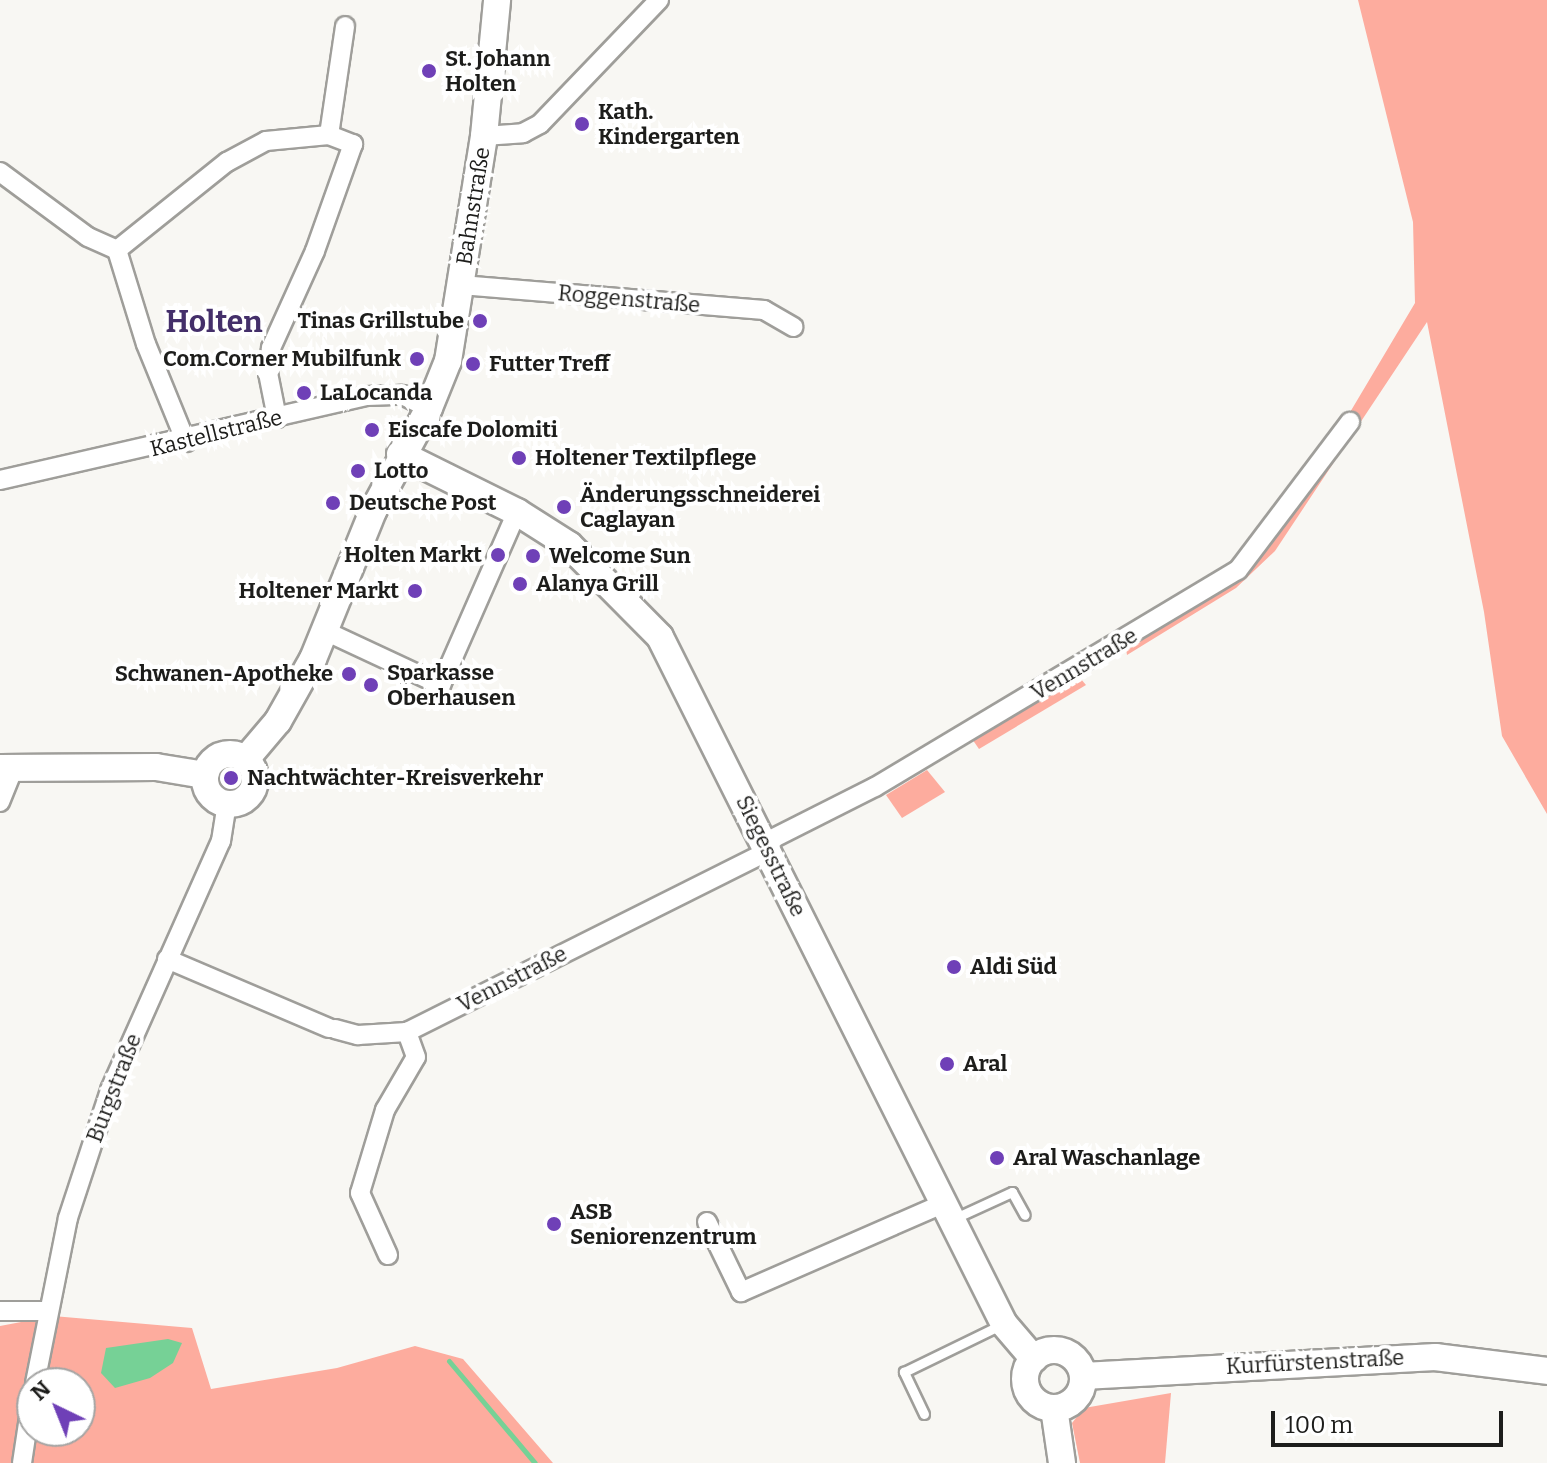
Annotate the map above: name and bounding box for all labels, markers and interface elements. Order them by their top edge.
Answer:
place label: St. Johann Holten [445,45,550,96]
marker: St. Johann Holten [420,62,438,80]
place label: Kath. Kindergarten [598,98,740,150]
marker: Kath. Kindergarten [573,115,591,133]
street label: Bahnstraße [451,145,495,267]
street label: Roggenstraße [557,280,701,318]
district label: Holten [165,304,263,340]
place label: Tinas Grillstube [297,308,464,334]
marker: Tinas Grillstube [471,312,489,330]
place label: Com.Corner Mubilfunk [163,346,401,372]
marker: Com.Corner Mubilfunk [408,350,426,368]
place label: Futter Treff [489,351,610,377]
marker: Futter Treff [464,355,482,373]
place label: LaLocanda [320,380,432,406]
marker: LaLocanda [295,384,313,402]
street label: Kastellstraße [147,404,285,462]
place label: Eiscafe Dolomiti [388,417,558,443]
marker: Eiscafe Dolomiti [363,421,381,439]
place label: Holtener Textilpflege [535,445,756,471]
marker: Holtener Textilpflege [510,449,528,467]
place label: Lotto [374,458,429,484]
marker: Lotto [349,462,367,480]
place label: Änderungsschneiderei Caglayan [580,481,820,532]
place label: Deutsche Post [349,490,497,516]
marker: Deutsche Post [324,494,342,512]
marker: Änderungsschneiderei Caglayan [555,498,573,516]
place label: Holten Markt [344,542,482,568]
place label: Welcome Sun [549,543,691,569]
marker: Holten Markt [489,546,507,564]
marker: Welcome Sun [524,547,542,565]
place label: Alanya Grill [536,571,659,597]
marker: Alanya Grill [511,575,529,593]
place label: Holtener Markt [239,578,399,604]
marker: Holtener Markt [406,582,424,600]
street label: Vennstraße [1026,622,1142,706]
place label: Sparkasse Oberhausen [387,659,515,710]
place label: Schwanen-Apotheke [115,661,333,687]
marker: Schwanen-Apotheke [340,665,358,683]
marker: Sparkasse Oberhausen [362,676,380,694]
place label: Nachtwächter-Kreisverkehr [247,765,543,791]
marker: Nachtwächter-Kreisverkehr [222,769,240,787]
street label: Siegesstraße [730,791,812,921]
street label: Vennstraße [453,940,571,1018]
place label: Aldi Süd [970,954,1057,980]
marker: Aldi Süd [945,958,963,976]
street label: Burgstraße [81,1030,147,1146]
place label: Aral [963,1051,1007,1077]
marker: Aral [938,1055,956,1073]
place label: Aral Waschanlage [1013,1145,1200,1171]
marker: Aral Waschanlage [988,1149,1006,1167]
place label: ASB Seniorenzentrum [570,1198,756,1250]
marker: ASB Seniorenzentrum [545,1215,563,1233]
street label: Kurfürstenstraße [1225,1344,1405,1380]
north arrow [16,1367,96,1447]
text: N [25,1375,56,1406]
scale bar [1275,1395,1507,1445]
text: 100 m [1285,1411,1353,1439]

